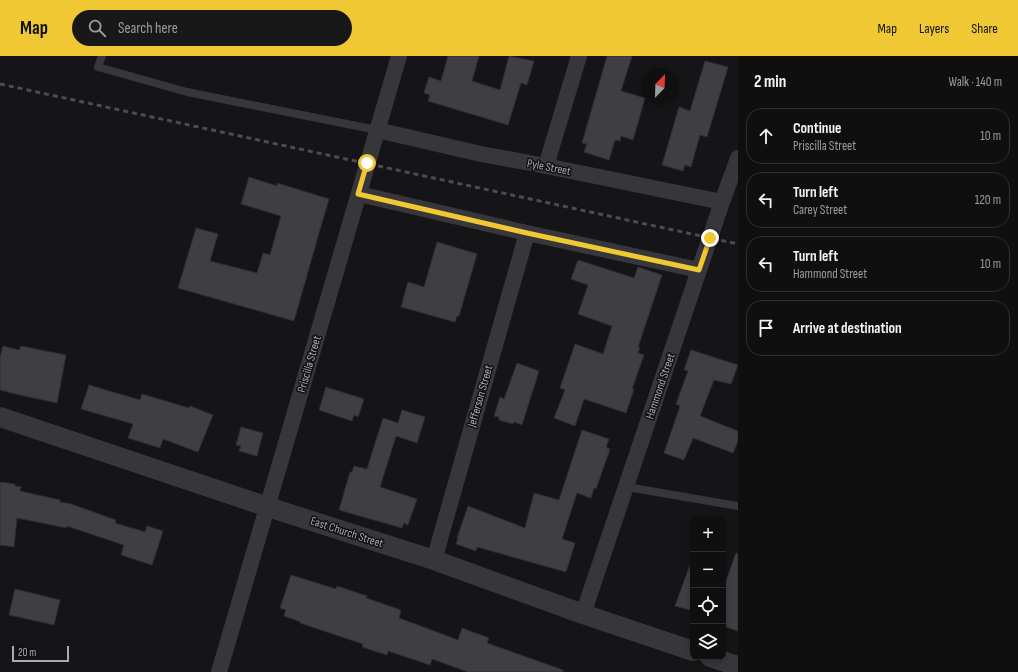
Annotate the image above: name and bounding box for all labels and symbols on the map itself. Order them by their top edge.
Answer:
north arrow [642,68,678,104]
route start [358,154,376,172]
street label: Pyle Street [526,156,572,179]
route end [701,229,719,247]
street label: Priscilla Street [294,334,325,394]
street label: Hammond Street [642,351,679,421]
street label: Jefferson Street [464,363,497,430]
street label: East Church Street [309,514,385,551]
scale bar [12,644,69,663]

